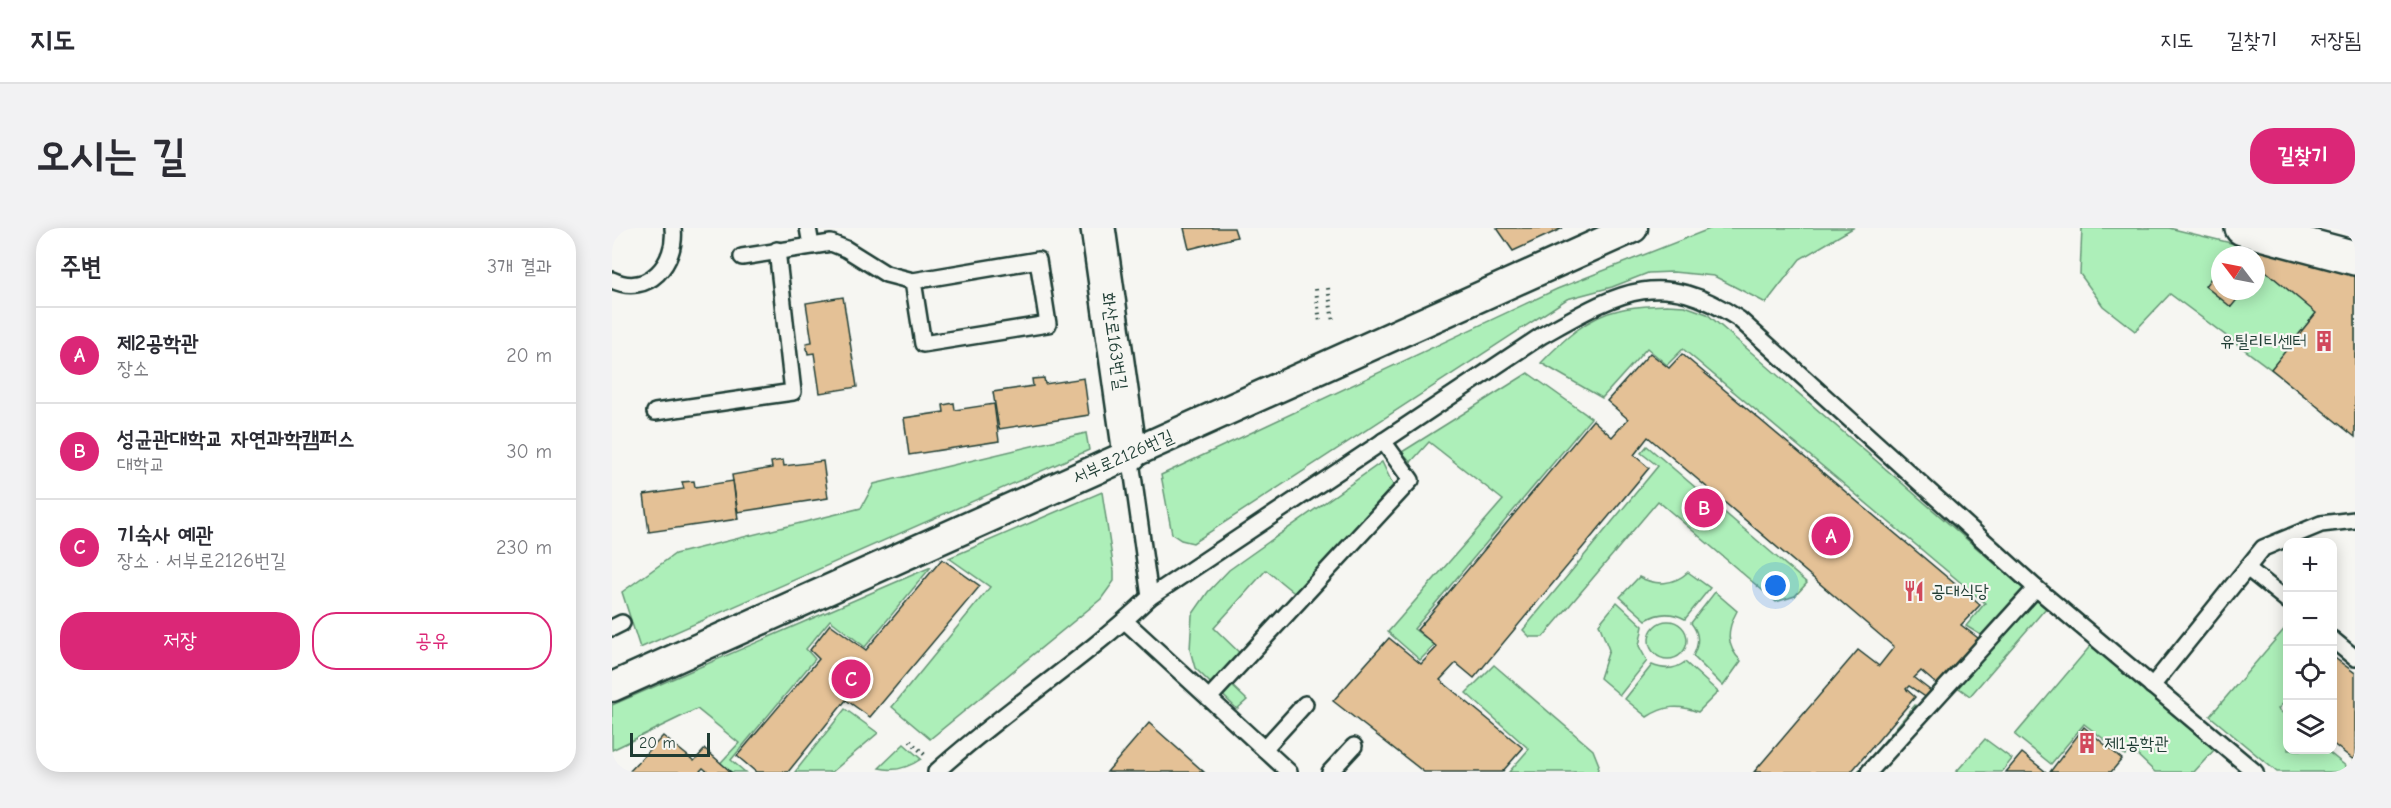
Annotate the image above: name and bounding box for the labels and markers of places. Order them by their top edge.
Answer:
building icon: 유틸리티센터 [2312,329,2336,353]
place label: 유틸리티센터 [2220,331,2307,352]
pin: B [1684,486,1724,530]
pin: A [1812,514,1850,558]
restaurant icon: 공대식당 [1902,579,1926,603]
place label: 공대식당 [1931,581,1989,602]
pin: C [832,656,870,702]
building icon: 제1공학관 [2075,731,2099,755]
place label: 제1공학관 [2104,733,2169,754]

